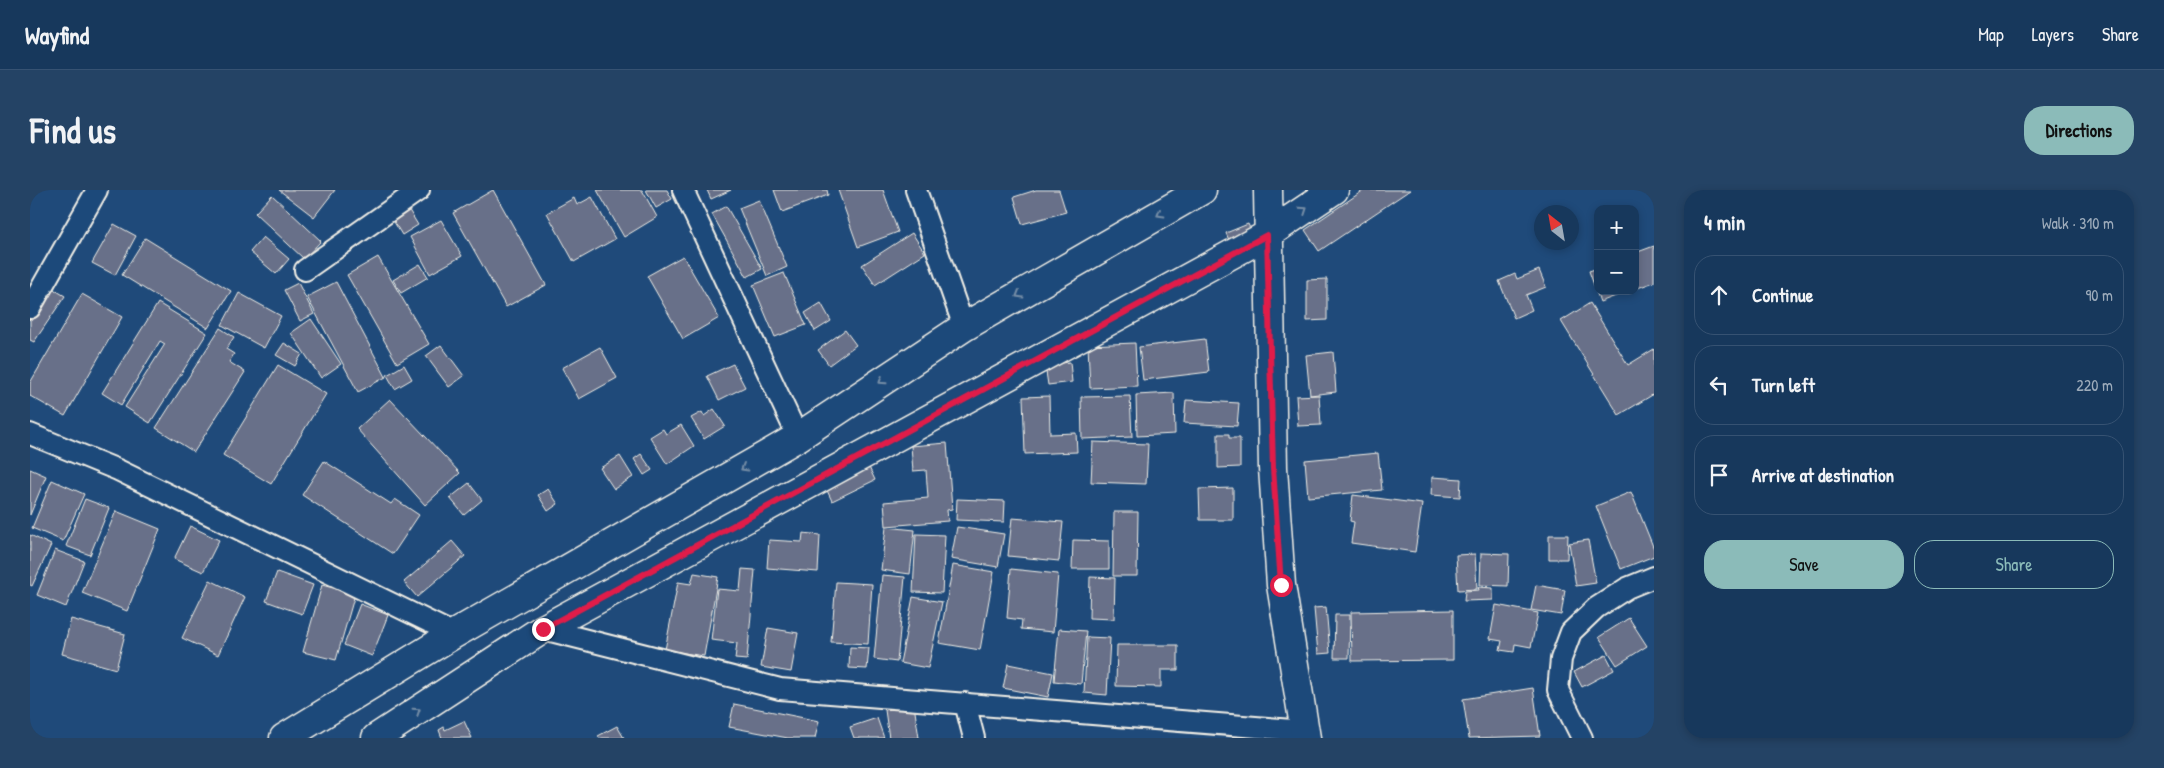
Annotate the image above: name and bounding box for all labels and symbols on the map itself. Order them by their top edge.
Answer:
north arrow [1534,205,1579,250]
one-way arrow [1299,207,1308,216]
one-way arrow [1157,208,1166,218]
one-way arrow [1016,289,1025,299]
one-way arrow [878,375,887,385]
one-way arrow [740,461,749,471]
route start [1270,574,1293,597]
route end [532,618,555,641]
one-way arrow [411,708,420,718]

